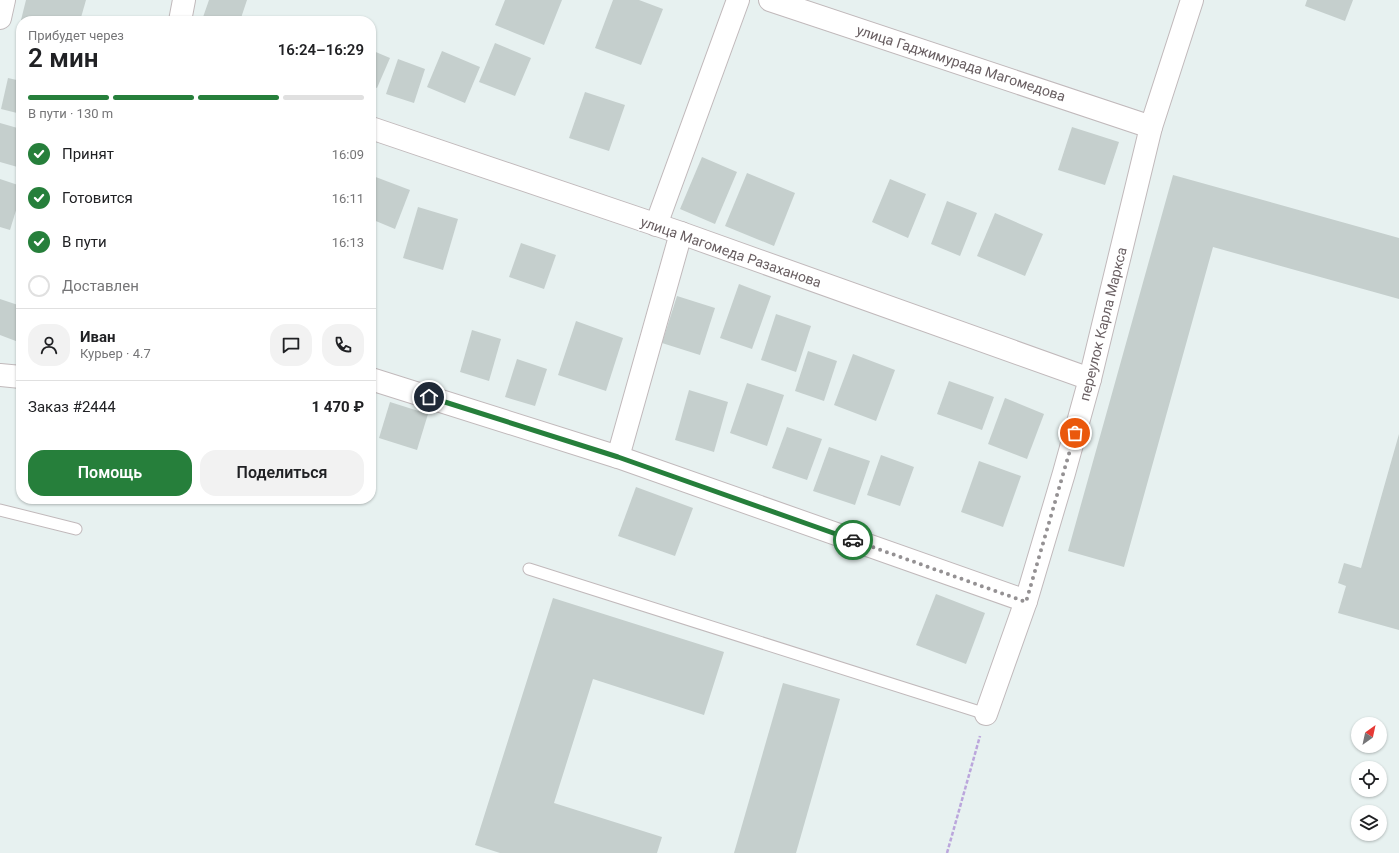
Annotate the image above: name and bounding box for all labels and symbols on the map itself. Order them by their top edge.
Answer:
street label: улица Гаджимурада Магомедова [855,22,1067,104]
street label: улица Магомеда Разаханова [638,213,824,291]
street label: переулок Карла Маркса [1076,245,1130,403]
pin [412,380,446,414]
pin [1058,416,1092,450]
courier [833,520,873,560]
north arrow [1351,717,1387,753]

